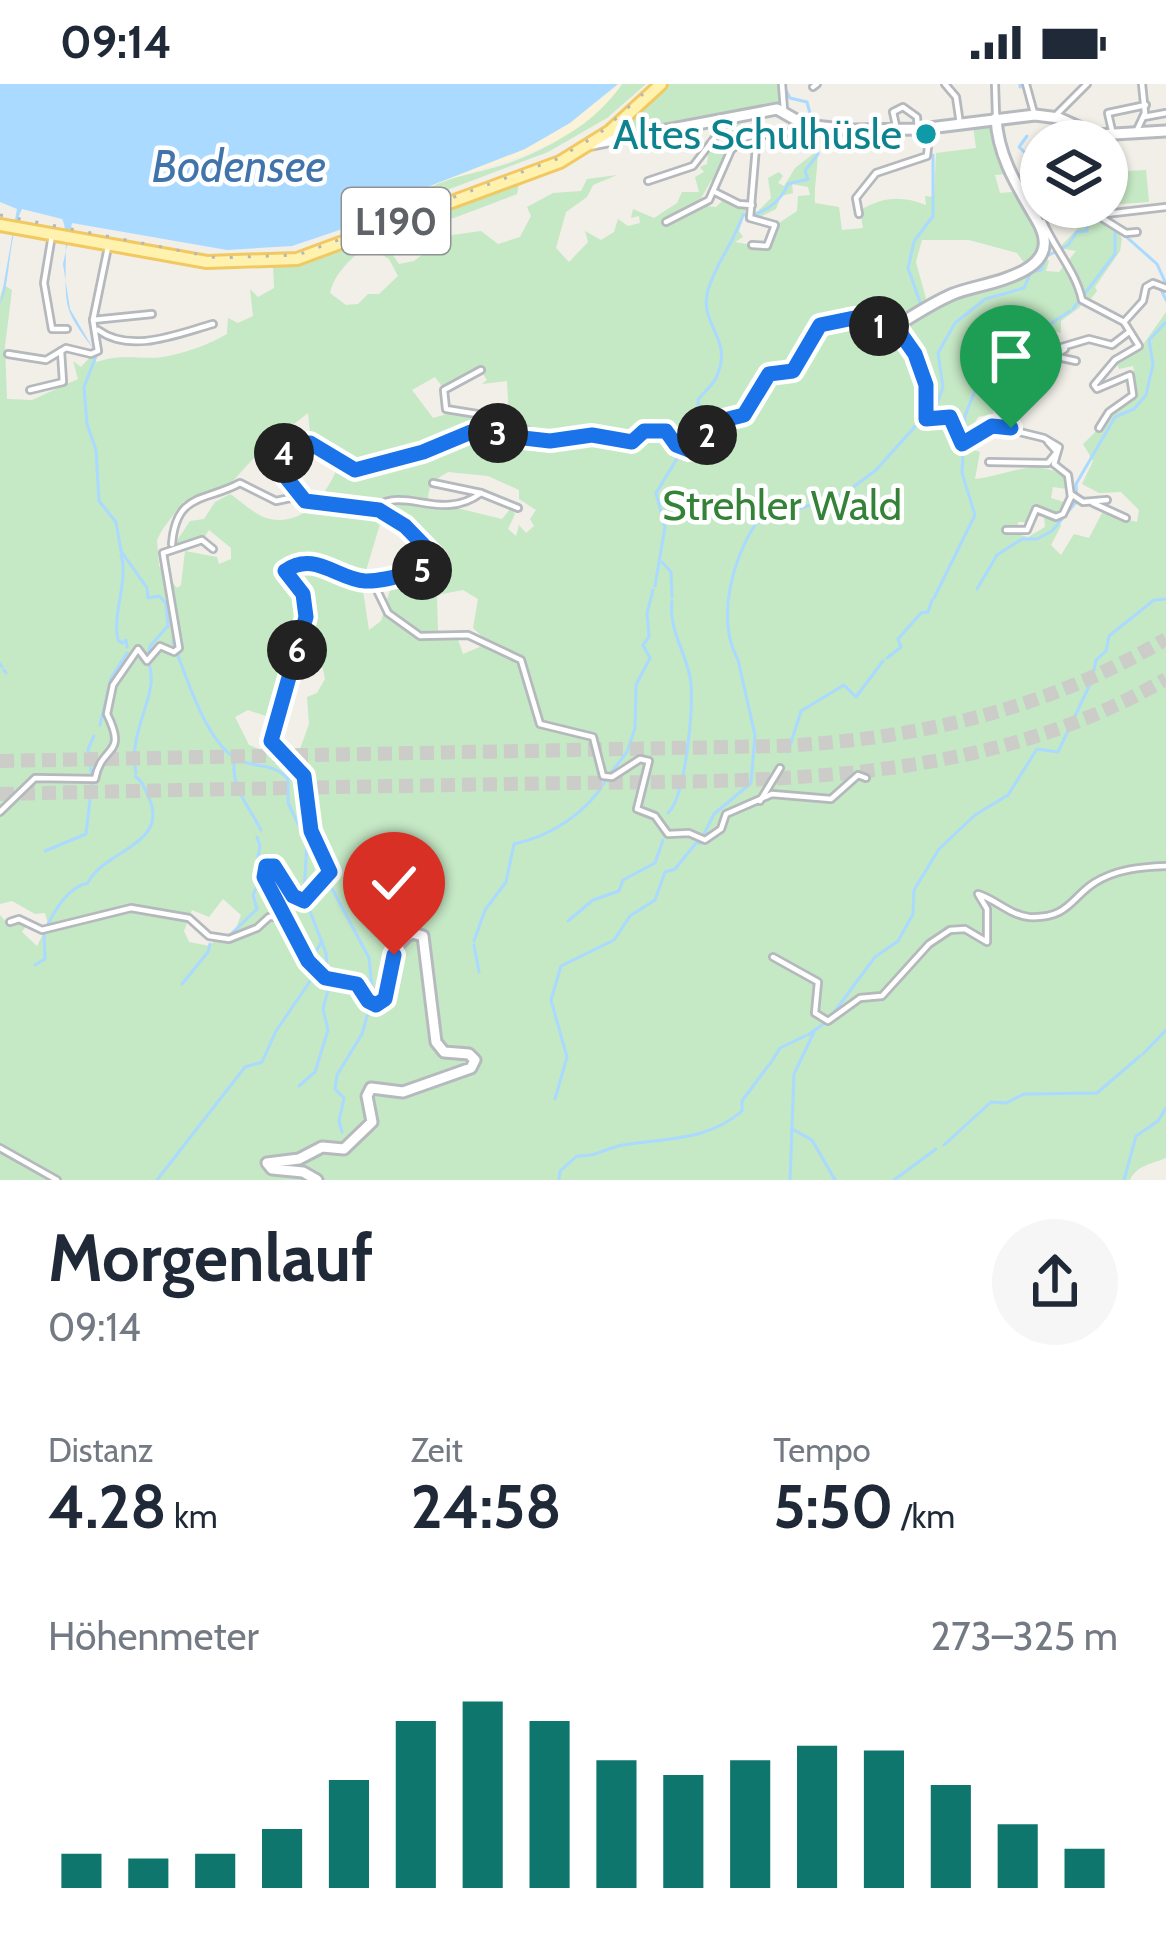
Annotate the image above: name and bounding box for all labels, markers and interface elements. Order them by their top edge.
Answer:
text: 09:14 [60,15,172,69]
place label: Altes Schulhüsle [613,108,902,160]
map controls [1020,120,1128,228]
button: layers [1020,120,1128,228]
marker: Altes Schulhüsle [913,121,939,147]
water label: Bodensee [152,139,326,193]
road number: L190 [342,188,450,254]
pin: 1 [849,296,909,356]
pin [960,305,1062,428]
text: 1 [873,306,885,346]
icon: arrive [978,323,1044,389]
pin: 3 [468,403,528,463]
pin: 2 [677,405,737,465]
text: 3 [489,413,507,453]
text: 2 [698,415,716,455]
pin: 4 [254,423,314,483]
text: 4 [274,433,294,473]
park label: Strehler Wald [662,479,902,531]
pin: 5 [392,540,452,600]
text: 5 [413,550,431,590]
pin: 6 [267,620,327,680]
text: 6 [288,630,306,670]
pin [343,832,445,955]
icon: check [361,850,427,916]
text: Morgenlauf [48,1217,373,1298]
button: share [992,1219,1118,1345]
text: 09:14 [48,1303,141,1351]
text: Distanz [48,1430,153,1470]
text: Zeit [411,1430,463,1470]
text: Tempo [773,1430,871,1470]
text: 4.28 [48,1470,167,1543]
text: 24:58 [411,1470,561,1543]
text: 5:50 [773,1470,893,1543]
text: km [167,1496,218,1536]
text: /km [893,1496,955,1536]
text: Höhenmeter [48,1612,259,1660]
text: 273–325 m [931,1612,1118,1660]

